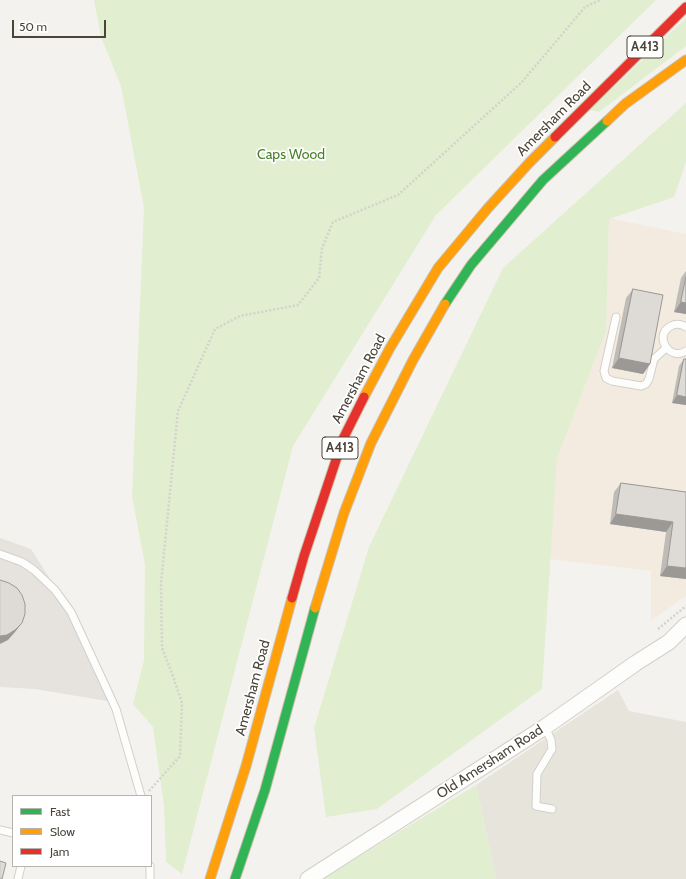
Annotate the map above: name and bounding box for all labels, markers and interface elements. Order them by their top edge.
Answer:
scale bar [14,12,108,38]
text: 50 m [19,19,47,34]
road number: A413 [627,36,663,58]
street label: Amersham Road [513,78,595,160]
park label: Caps Wood [257,147,325,163]
street label: Amersham Road [328,332,390,426]
road number: A413 [322,437,358,459]
street label: Amersham Road [232,638,274,738]
street label: Old Amersham Road [434,721,546,803]
legend [12,795,152,867]
text: Fast [50,804,70,819]
text: Slow [50,824,75,839]
text: Jam [50,844,69,859]

